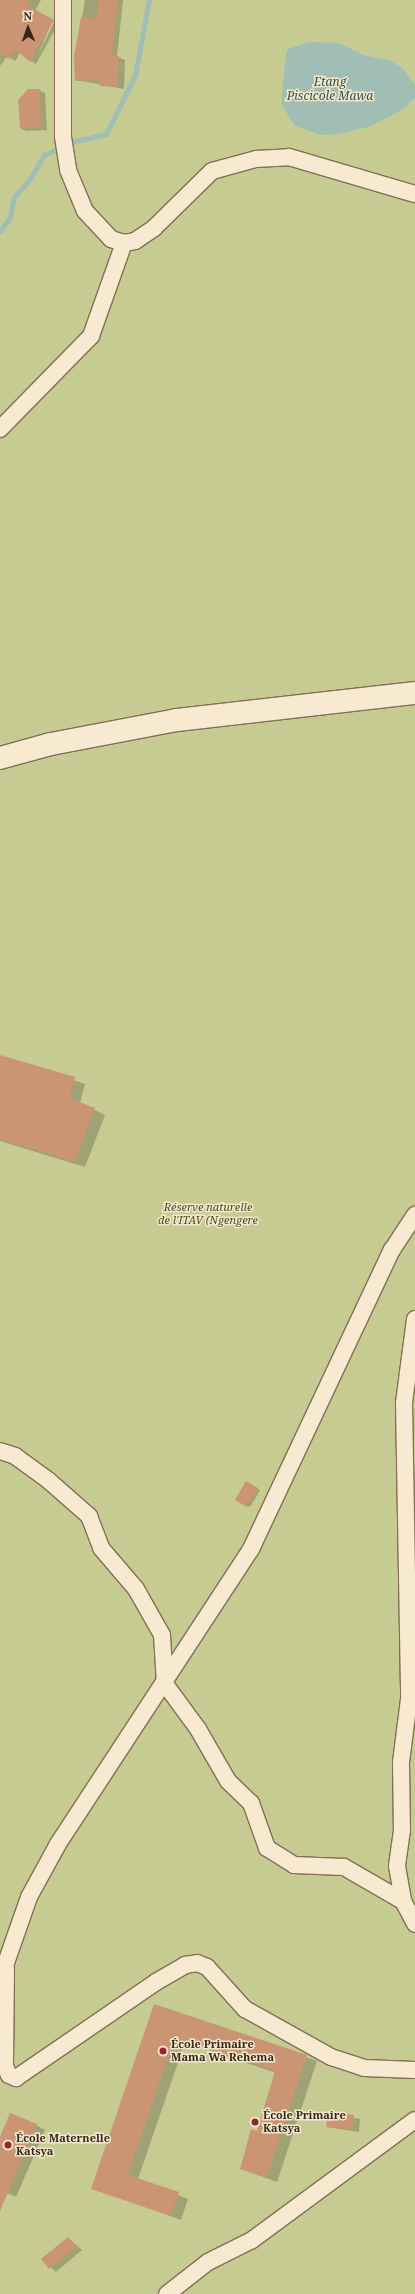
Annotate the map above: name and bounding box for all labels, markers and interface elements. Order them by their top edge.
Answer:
north arrow [8,8,48,48]
text: N [23,8,32,23]
water label: Etang Piscicole Mawa [287,75,373,103]
park label: Réserve naturelle de l'ITAV (Ngengere [158,1201,258,1227]
place label: École Primaire Mama Wa Rehema [171,2038,274,2064]
marker: École Primaire Mama Wa Rehema [158,2046,168,2056]
place label: École Primaire Katsya [263,2109,346,2135]
marker: École Primaire Katsya [250,2117,260,2127]
place label: École Maternelle Katsya [16,2132,110,2158]
marker: École Maternelle Katsya [3,2140,13,2150]

